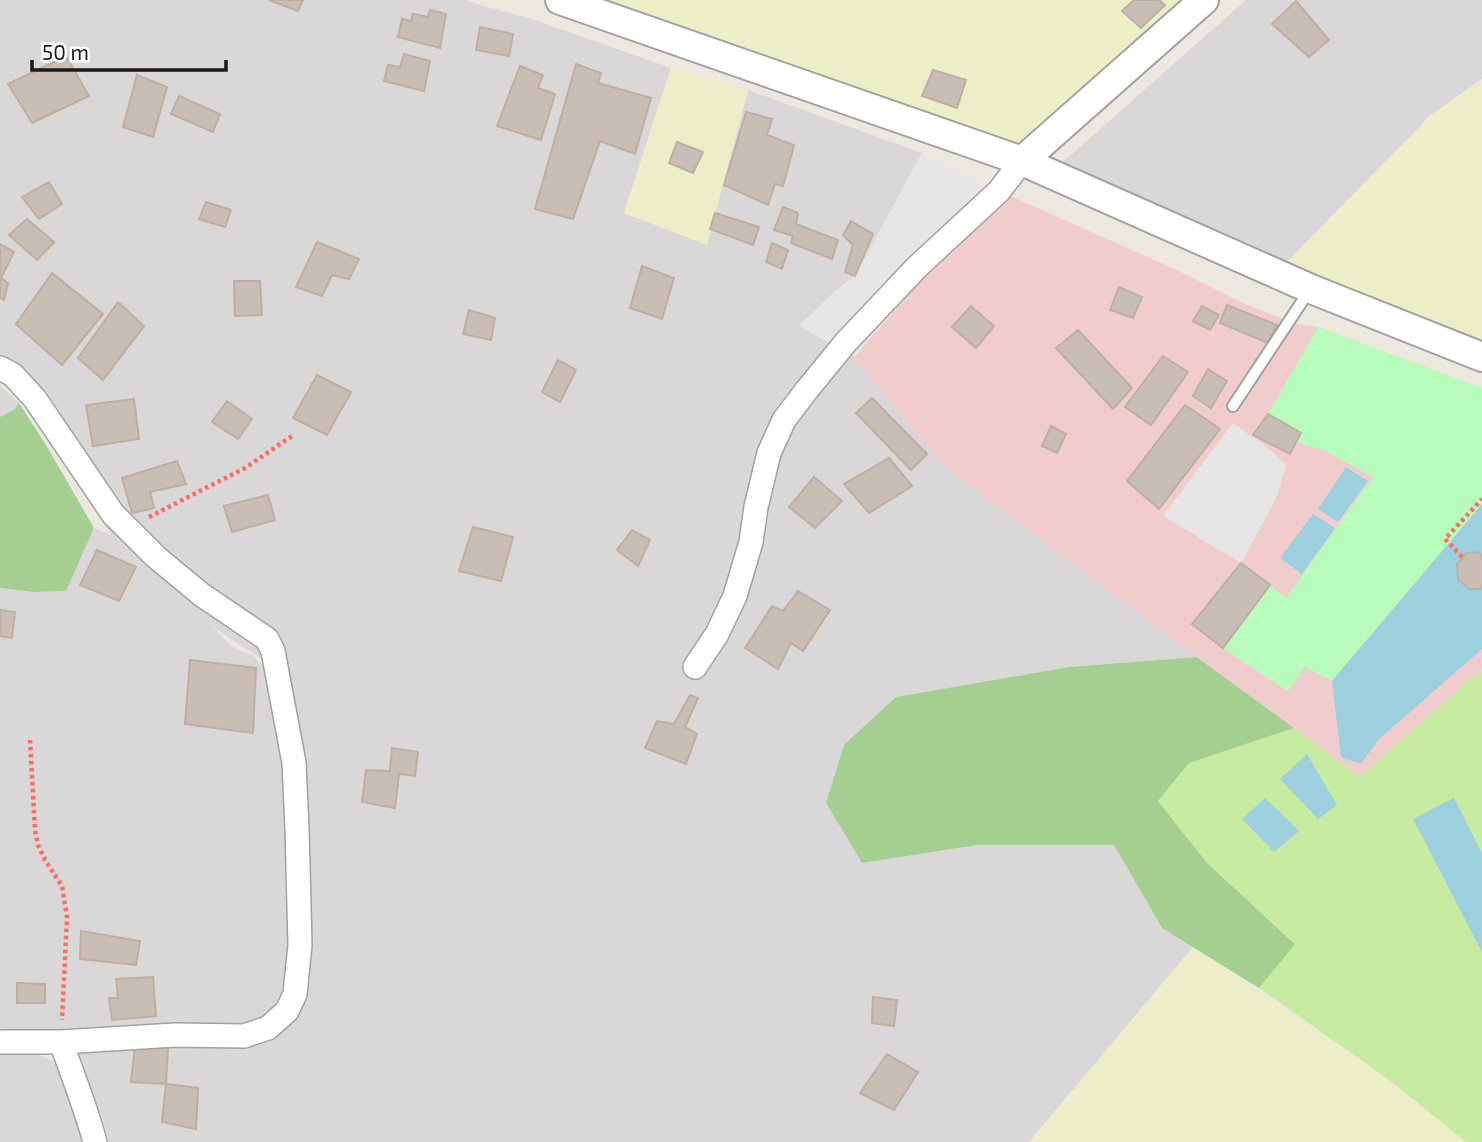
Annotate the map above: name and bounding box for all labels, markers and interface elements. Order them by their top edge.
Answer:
scale bar [32,28,226,72]
text: 50 m [42,39,89,64]

